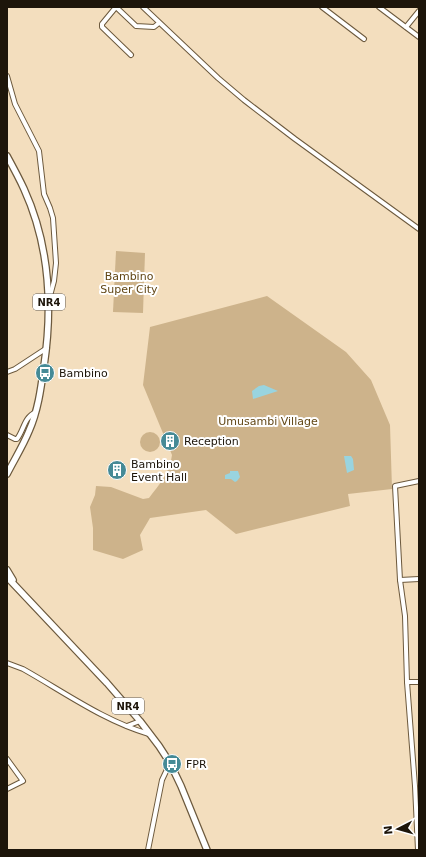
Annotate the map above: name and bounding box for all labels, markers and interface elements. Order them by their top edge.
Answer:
park label: Bambino Super City [100,270,158,296]
road number: NR4 [33,294,65,310]
bus stop icon: Bambino [34,362,56,384]
place label: Bambino [59,367,108,380]
park label: Umusambi Village [218,415,318,428]
building icon: Reception [159,430,181,452]
place label: Reception [184,435,239,448]
place label: Bambino Event Hall [131,458,187,484]
building icon: Bambino Event Hall [106,459,128,481]
road number: NR4 [112,698,144,714]
bus stop icon: FPR [161,753,183,775]
place label: FPR [186,758,207,771]
north arrow [378,809,418,849]
text: N [382,825,395,835]

